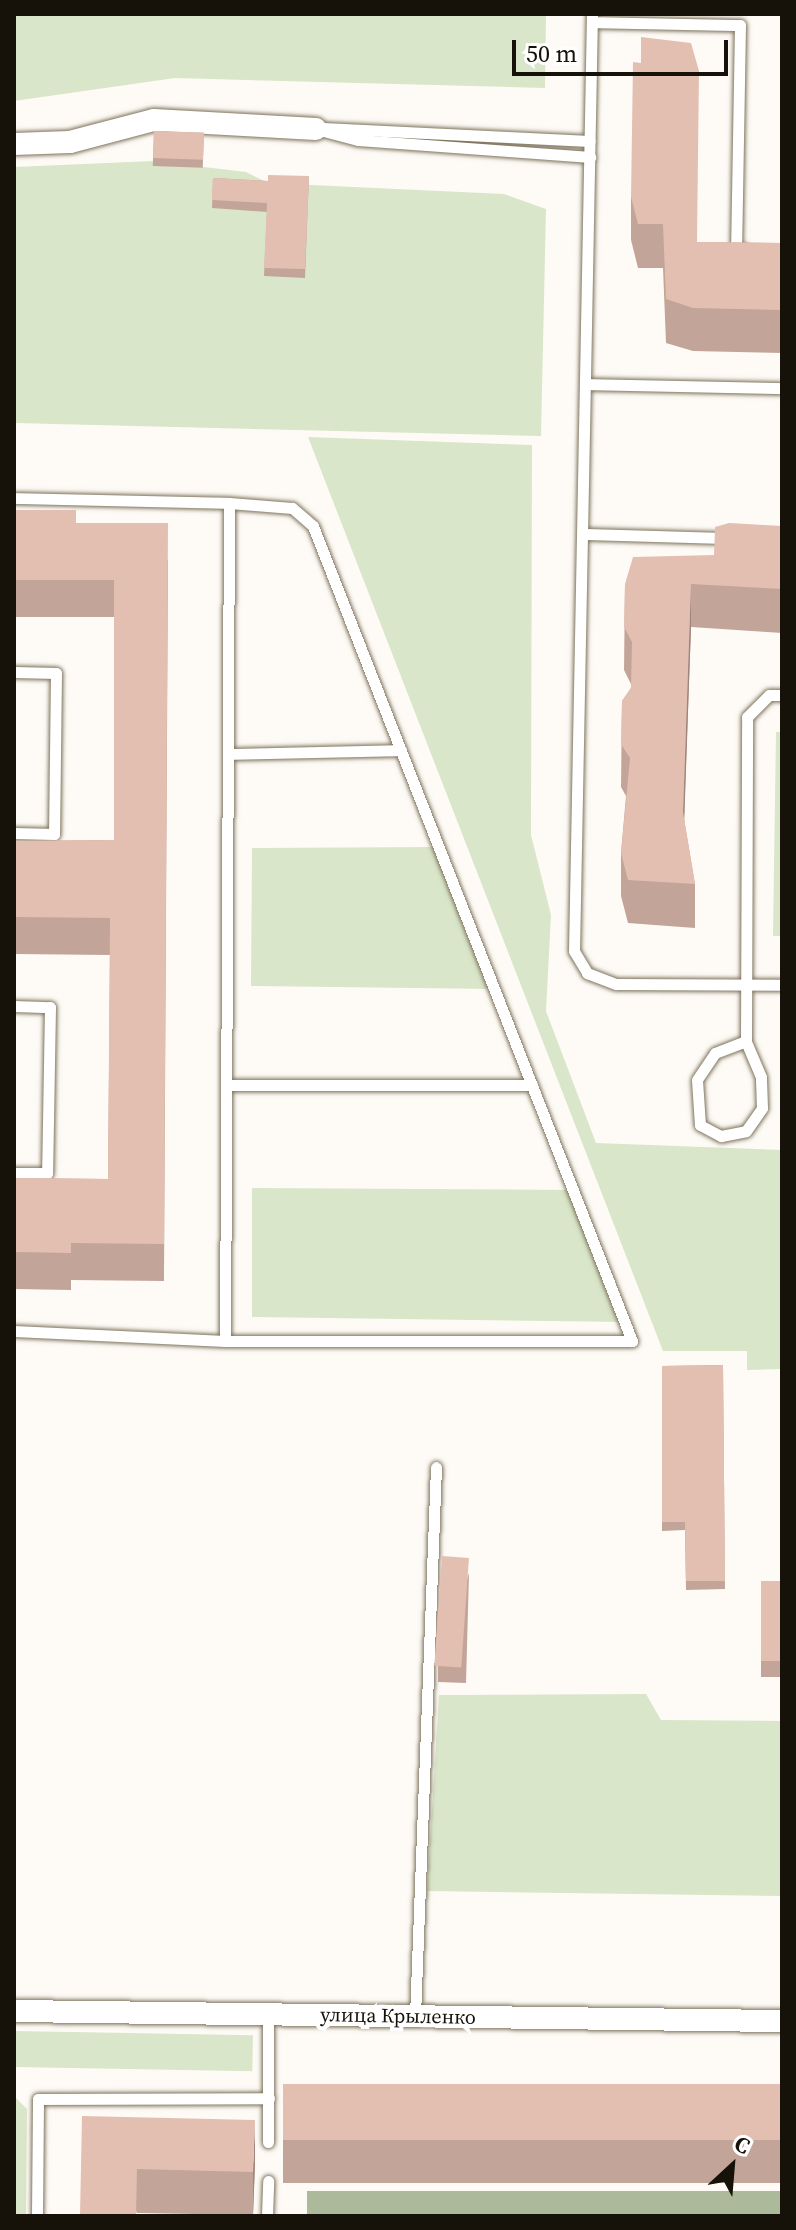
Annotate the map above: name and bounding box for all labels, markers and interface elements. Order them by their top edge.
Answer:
scale bar [516,24,732,74]
text: 50 m [526,37,577,70]
street label: улица Крыленко [320,2003,476,2029]
north arrow [692,2126,772,2206]
text: С [730,2128,755,2161]

